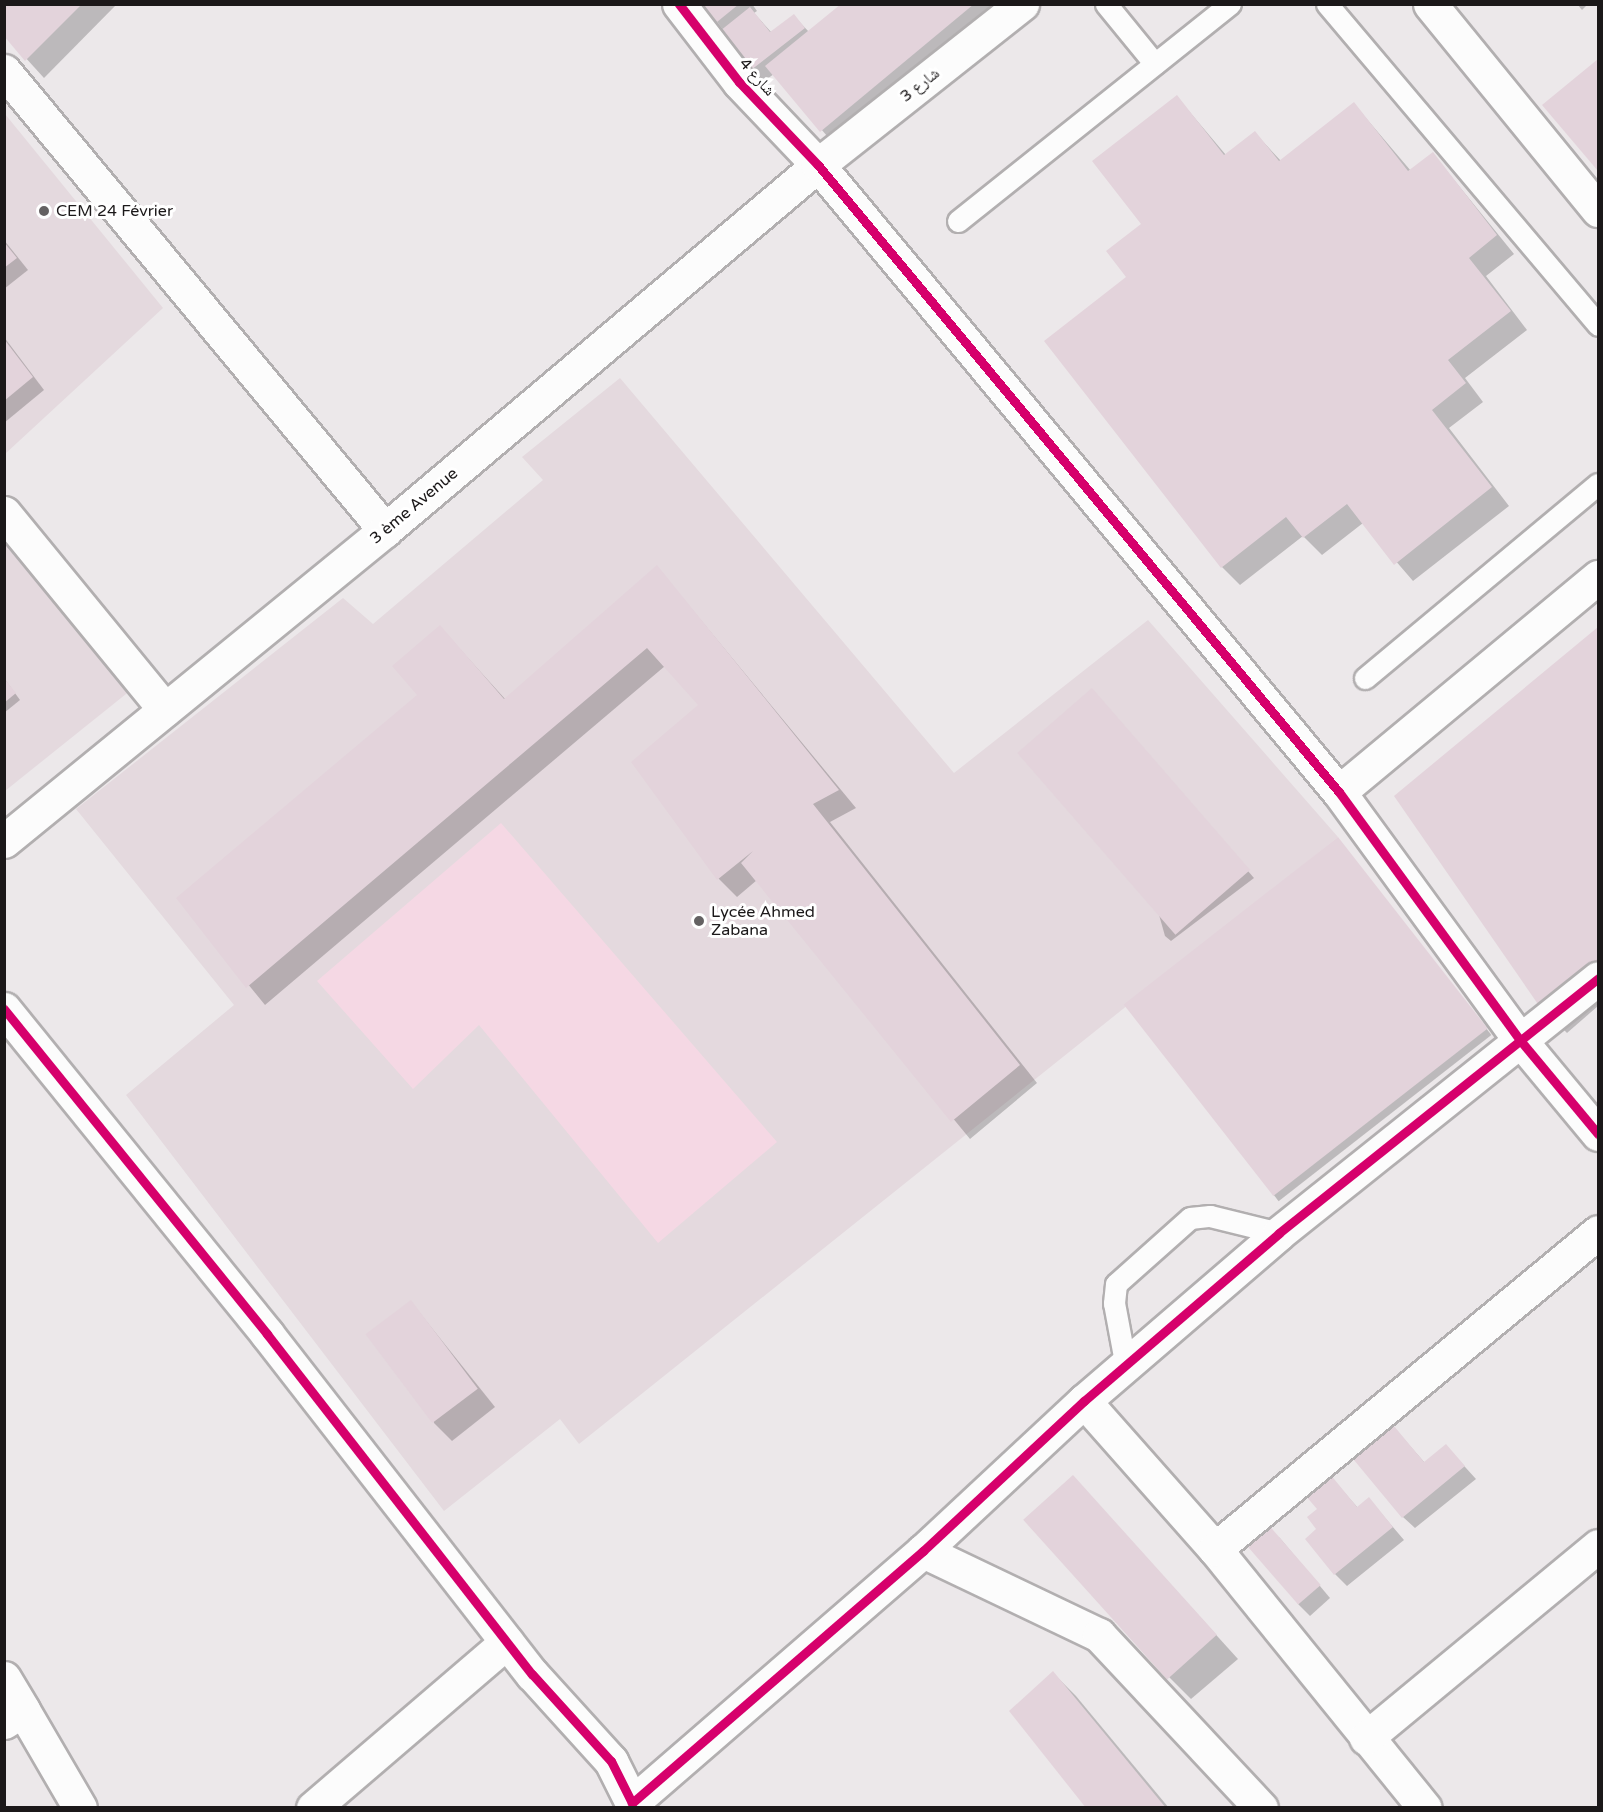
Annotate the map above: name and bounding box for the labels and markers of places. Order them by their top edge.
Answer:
place label: CEM 24 Février [56,201,173,221]
marker: CEM 24 Février [37,204,51,218]
place label: Lycée Ahmed Zabana [711,902,815,940]
marker: Lycée Ahmed Zabana [692,914,706,928]

